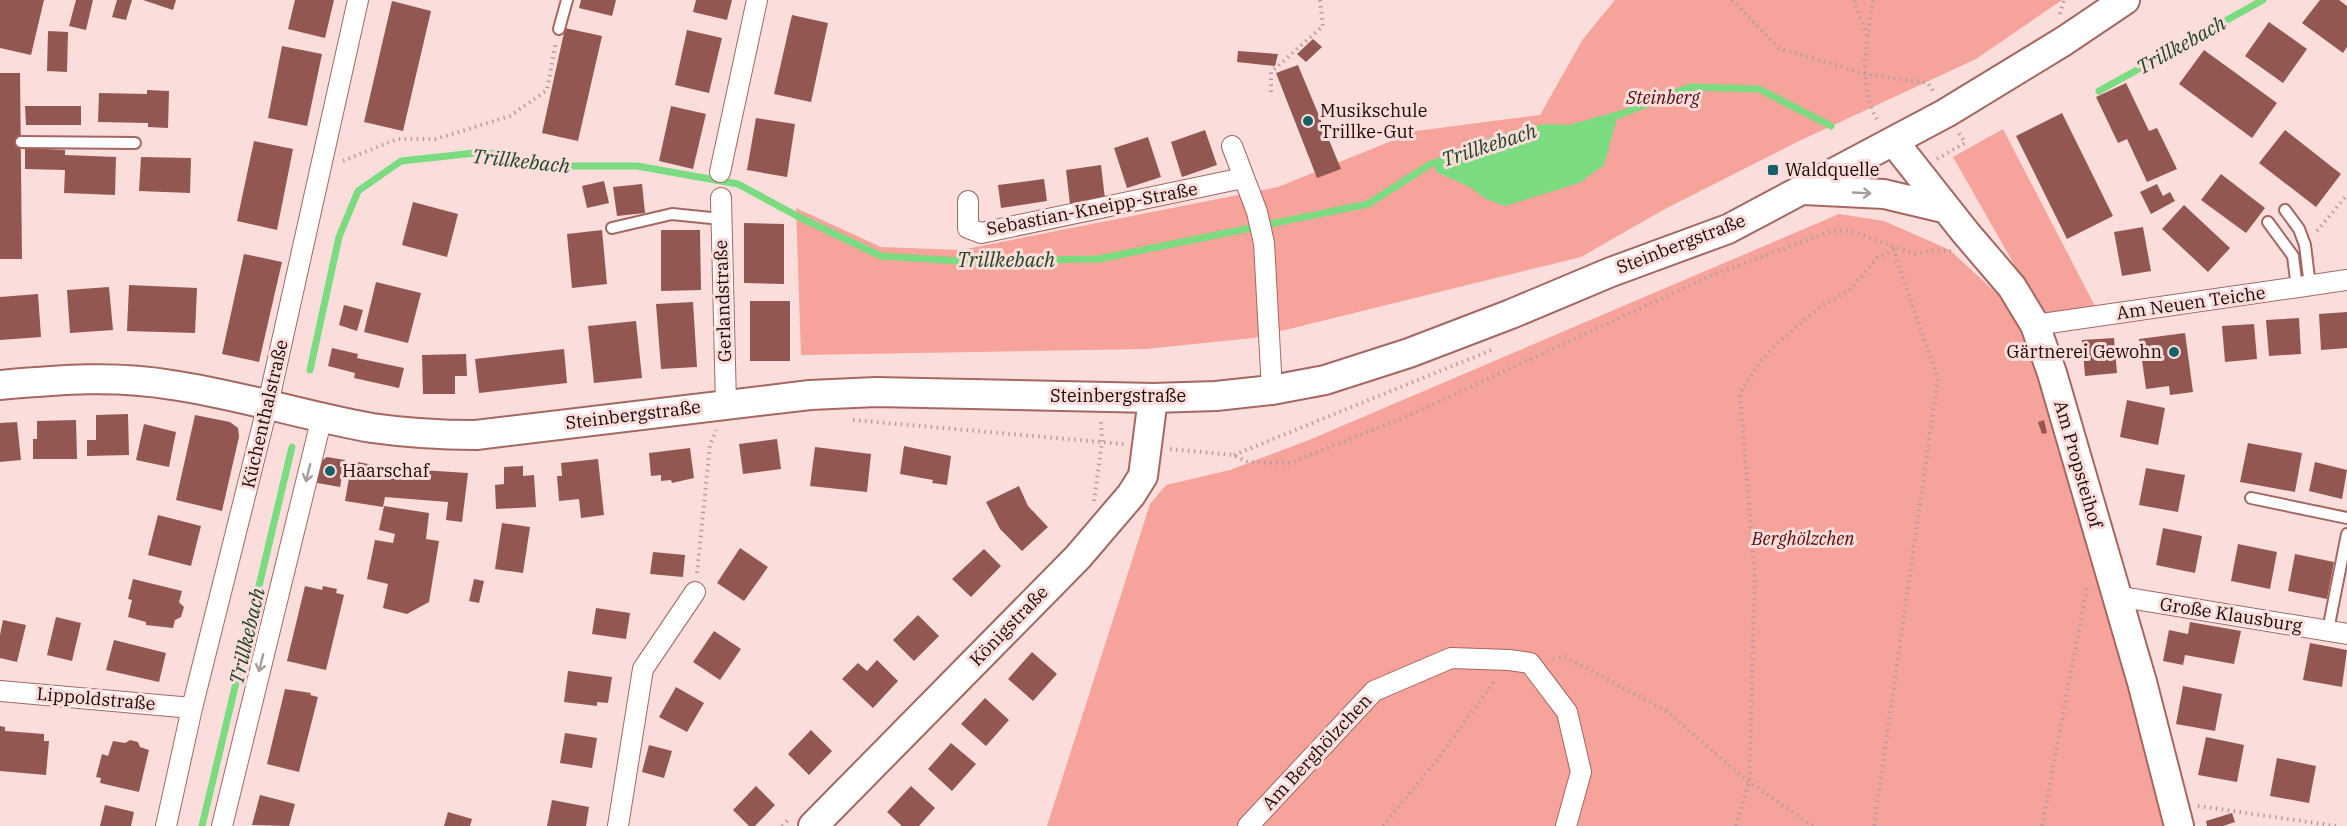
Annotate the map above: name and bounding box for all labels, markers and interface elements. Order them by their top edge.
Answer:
water label: Trillkebach [2131,9,2230,80]
park label: Steinberg [1625,86,1700,109]
place label: Musikschule Trillke-Gut [1320,99,1427,143]
marker: Musikschule Trillke-Gut [1301,114,1315,128]
water label: Trillkebach [1438,117,1540,173]
water label: Trillkebach [471,142,571,179]
place label: Waldquelle [1785,158,1880,181]
marker: Waldquelle [1766,163,1780,177]
street label: Sebastian-Kneipp-Straße [984,177,1199,240]
one-way arrow [1851,188,1871,199]
street label: Steinbergstraße [1613,208,1748,279]
street label: Gerlandstraße [709,240,736,363]
water label: Trillkebach [957,246,1055,273]
street label: Am Neuen Teiche [2115,281,2267,324]
street label: Küchenthalstraße [236,337,293,490]
place label: Gärtnerei Gewohn [2007,340,2162,363]
marker: Gärtnerei Gewohn [2167,345,2181,359]
street label: Steinbergstraße [1050,384,1186,407]
street label: Steinbergstraße [564,395,702,434]
street label: Am Propsteihof [2049,397,2108,532]
place label: Haarschaf [342,459,431,482]
one-way arrow [302,464,314,483]
marker: Haarschaf [323,464,337,478]
park label: Berghölzchen [1750,527,1855,550]
street label: Königstraße [964,580,1053,671]
water label: Trillkebach [222,585,271,687]
street label: Große Klausburg [2158,592,2304,637]
one-way arrow [255,653,267,672]
street label: Lippoldstraße [36,682,156,715]
street label: Am Berghölzchen [1257,689,1376,815]

